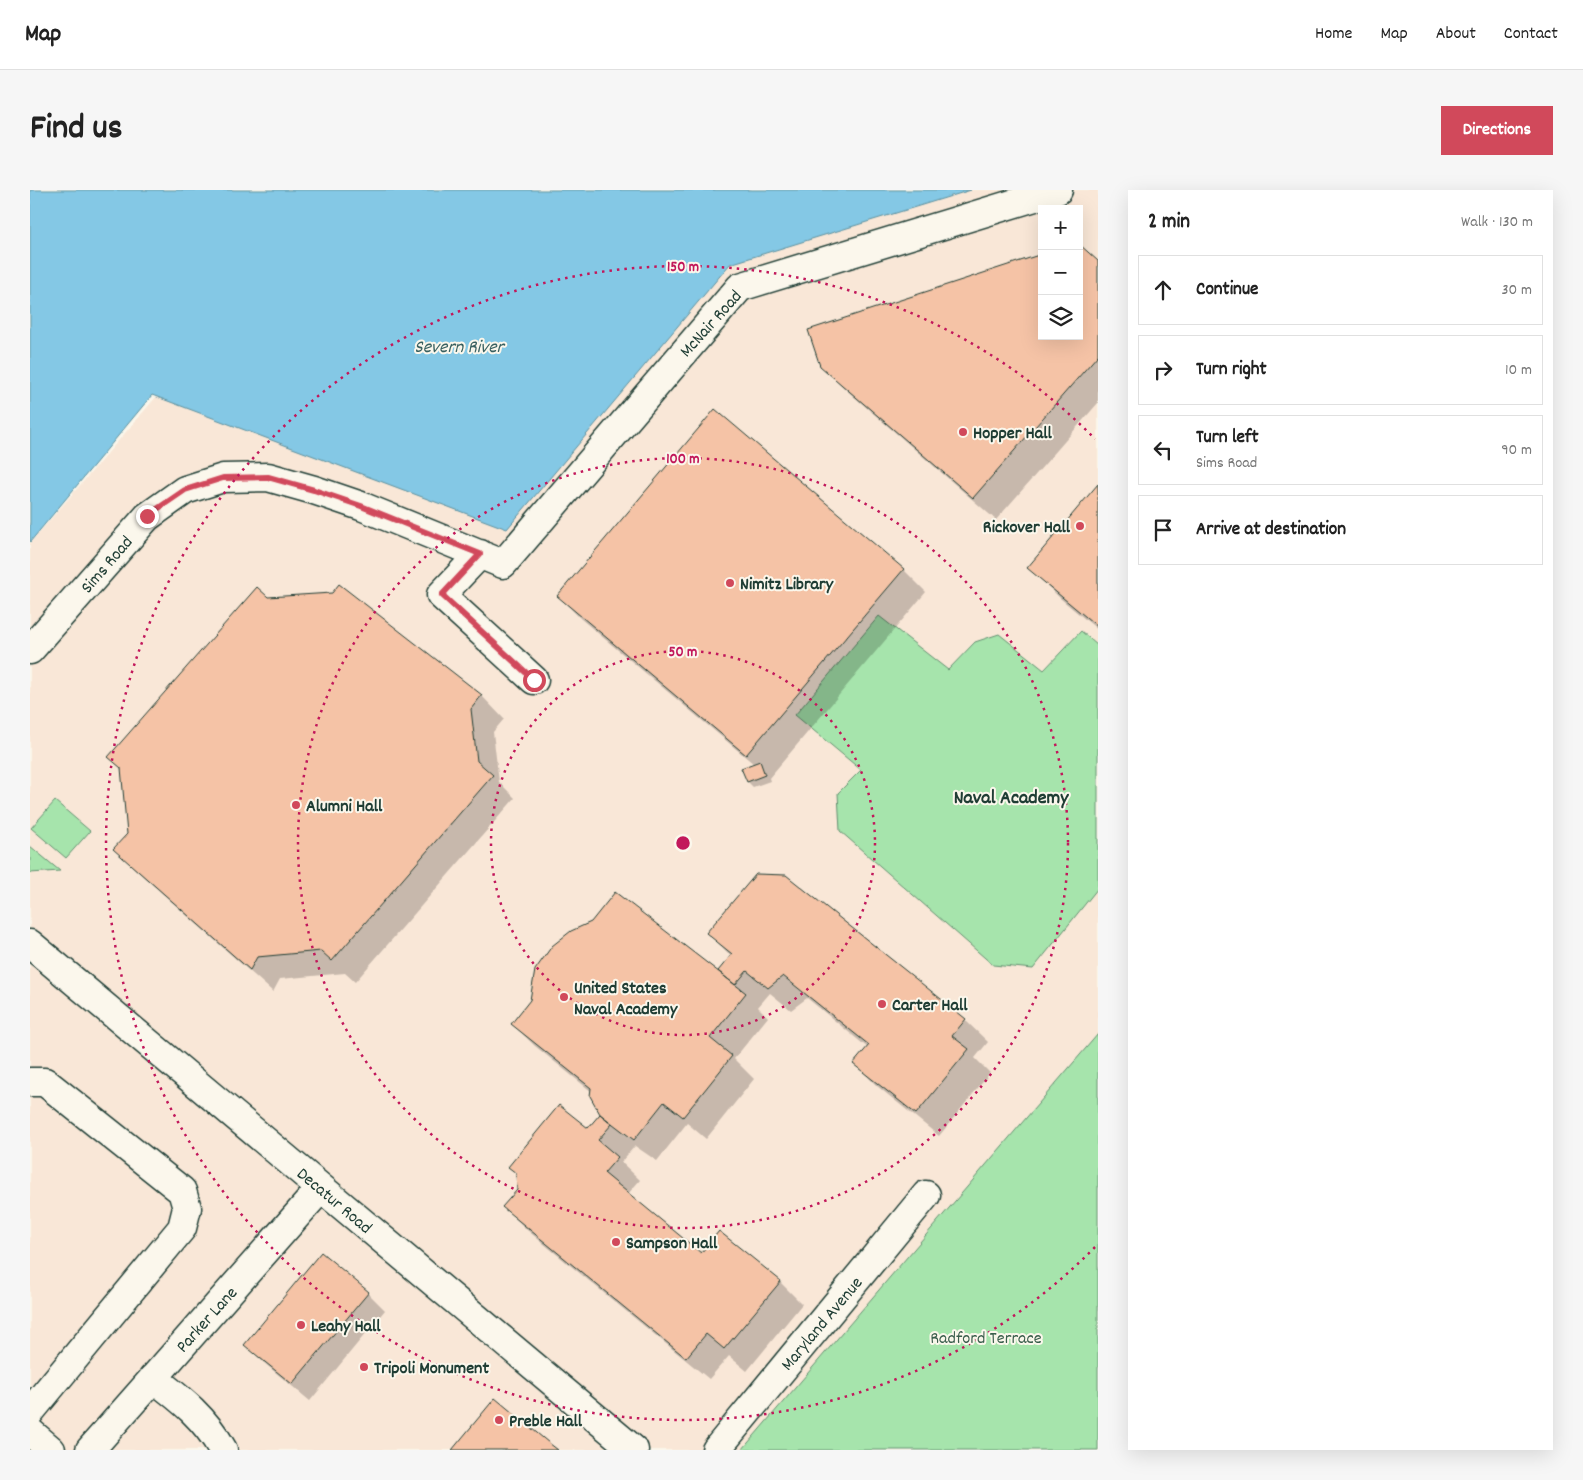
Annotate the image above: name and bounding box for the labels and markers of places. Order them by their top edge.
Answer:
place label: Hopper Hall [973,422,1052,447]
marker: Hopper Hall [957,426,969,438]
place label: Rickover Hall [983,516,1071,541]
marker: Rickover Hall [1074,520,1086,532]
place label: Nimitz Library [740,573,834,598]
marker: Nimitz Library [724,577,736,589]
place label: Alumni Hall [306,795,383,820]
marker: Alumni Hall [290,799,302,811]
centre of rings [674,834,692,852]
place label: United States Naval Academy [574,977,678,1023]
marker: United States Naval Academy [558,991,570,1003]
place label: Carter Hall [892,994,968,1019]
marker: Carter Hall [876,998,888,1010]
place label: Sampson Hall [626,1232,718,1257]
marker: Sampson Hall [610,1236,622,1248]
place label: Leahy Hall [311,1315,381,1340]
marker: Leahy Hall [295,1319,307,1331]
place label: Tripoli Monument [374,1357,489,1382]
marker: Tripoli Monument [358,1361,370,1373]
place label: Preble Hall [509,1410,583,1435]
marker: Preble Hall [493,1414,505,1426]

